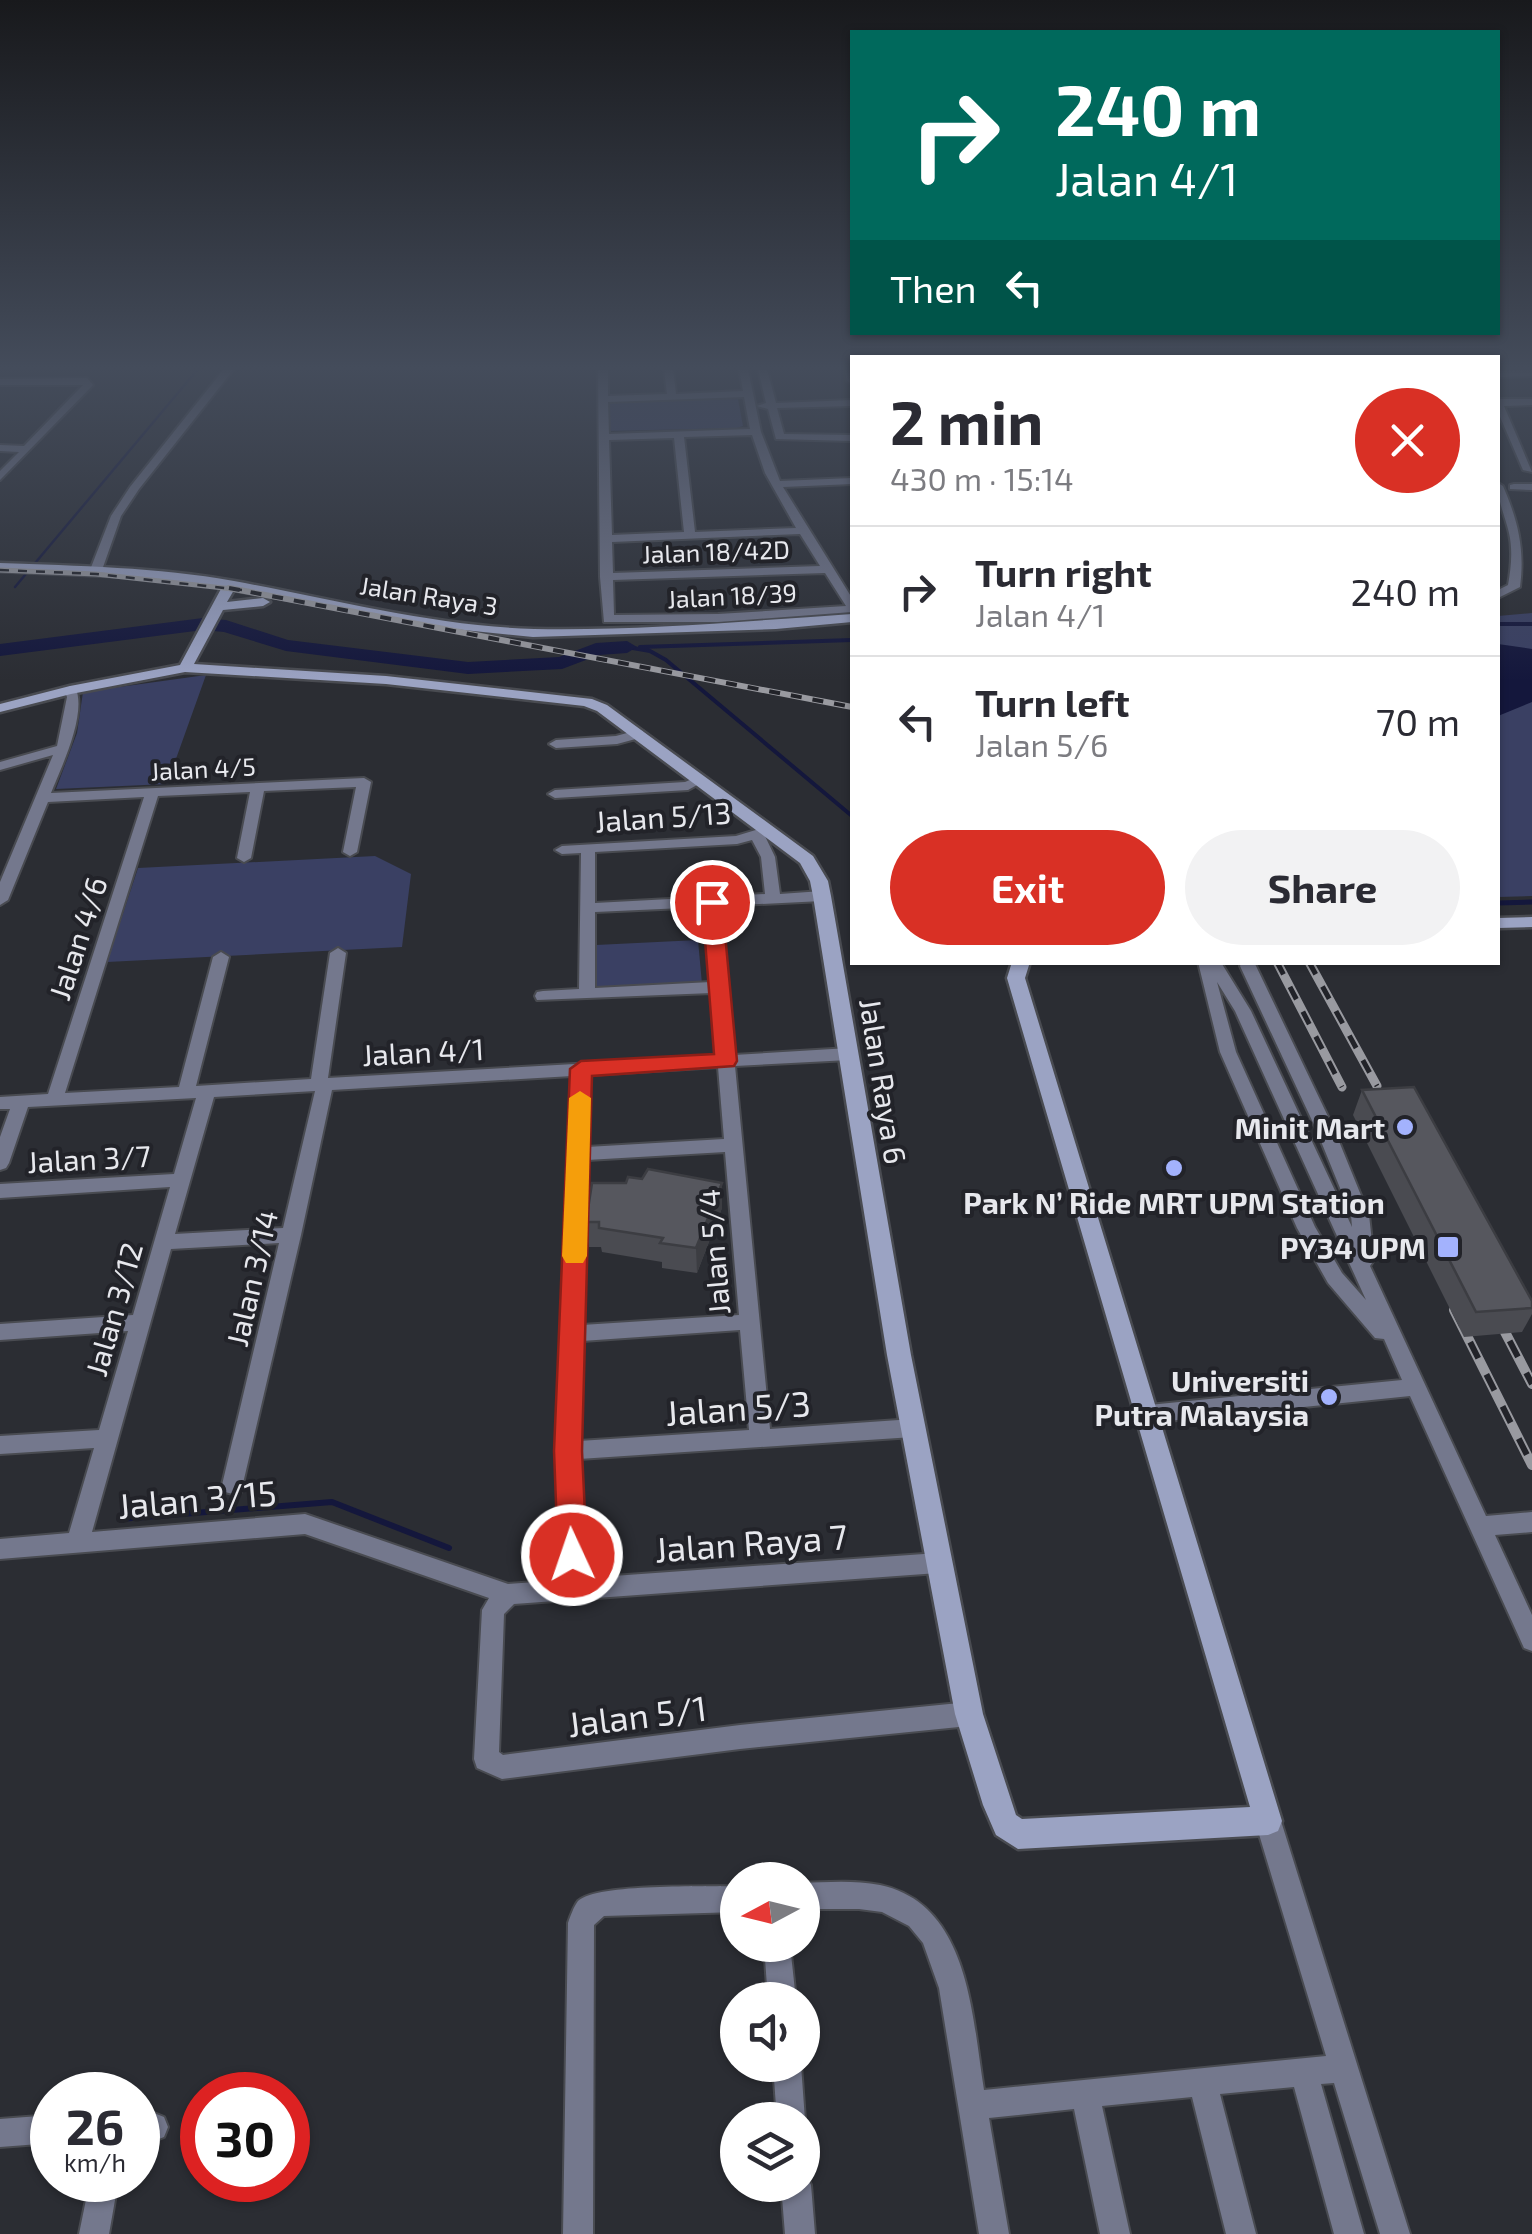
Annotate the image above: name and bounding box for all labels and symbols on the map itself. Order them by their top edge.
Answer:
street label: Jalan 18/42D [642,533,790,569]
street label: Jalan Raya 3 [358,569,500,621]
street label: Jalan 18/39 [666,577,798,613]
street label: Jalan 4/5 [150,750,256,786]
street label: Jalan 5/13 [594,793,732,839]
pin [670,860,755,945]
street label: Jalan 4/6 [40,872,114,1004]
street label: Jalan Raya 6 [853,996,915,1166]
street label: Jalan 4/1 [361,1030,485,1072]
place label: Minit Mart [1235,1109,1385,1145]
marker: Minit Mart [1394,1116,1416,1138]
street label: Jalan 3/7 [26,1137,152,1179]
marker: Park N’ Ride MRT UPM Station [1163,1157,1185,1179]
place label: Park N’ Ride MRT UPM Station [963,1184,1385,1220]
street label: Jalan 5/4 [690,1188,736,1316]
street label: Jalan 3/14 [218,1206,284,1350]
place label: PY34 UPM [1280,1229,1426,1265]
marker: PY34 UPM [1435,1234,1461,1260]
street label: Jalan 3/12 [77,1238,149,1380]
place label: Universiti Putra Malaysia [1095,1362,1309,1433]
street label: Jalan 5/3 [664,1381,812,1433]
marker: Universiti Putra Malaysia [1318,1386,1340,1408]
street label: Jalan 3/15 [116,1470,278,1526]
position arrow [520,1503,624,1607]
street label: Jalan Raya 7 [653,1514,849,1570]
street label: Jalan 5/1 [565,1686,709,1744]
north arrow [720,1862,820,1962]
speed limit sign: 30 [180,2072,310,2202]

